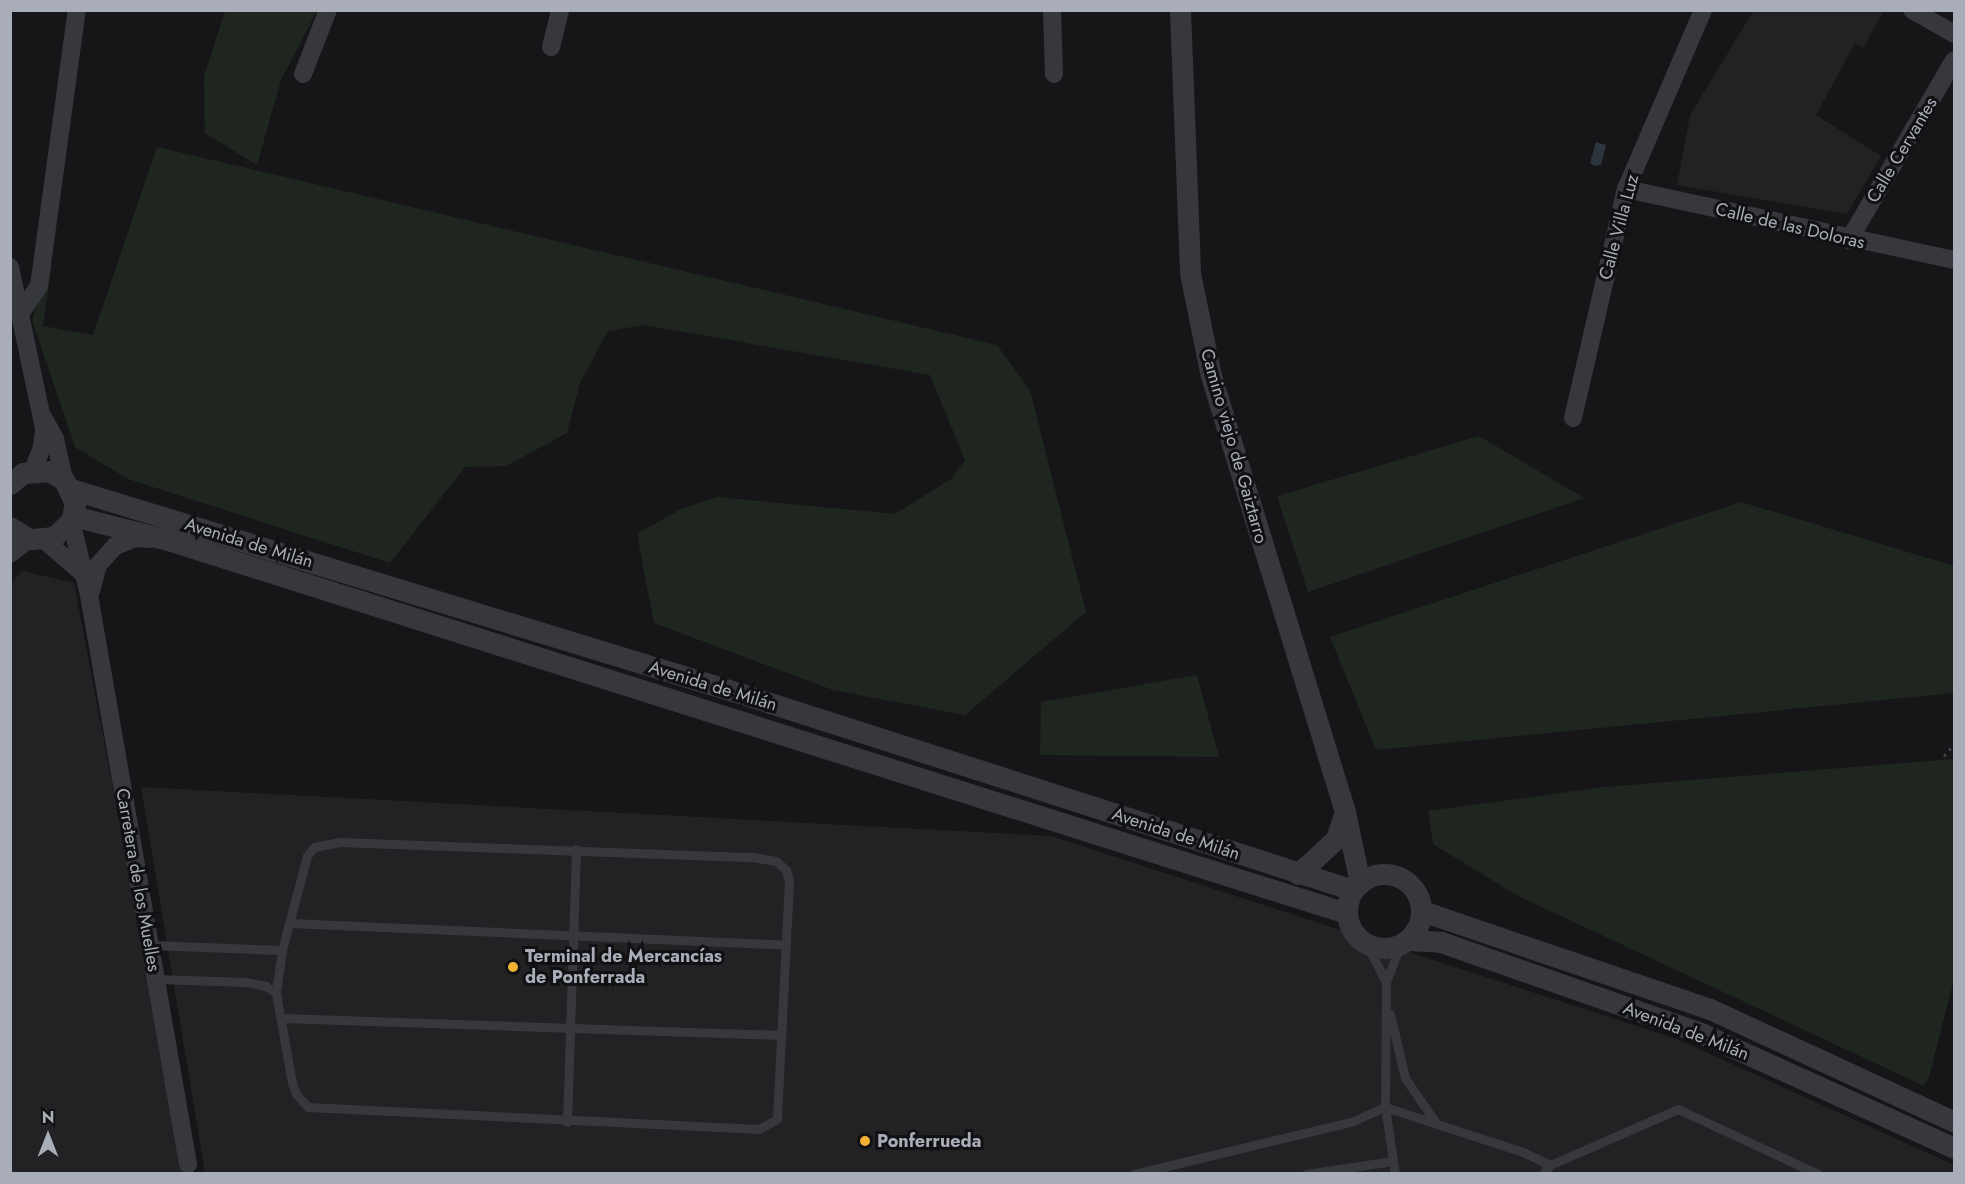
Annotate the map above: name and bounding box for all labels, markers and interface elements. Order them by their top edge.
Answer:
street label: Calle Cervantes [1862,93,1942,207]
street label: Calle Villa Luz [1595,172,1643,282]
street label: Calle de las Doloras [1713,198,1867,254]
street label: Camino viejo de Gaiztarro [1196,346,1272,546]
street label: Avenida de Milán [182,513,316,573]
street label: Avenida de Milán [646,656,780,716]
street label: Carretera de los Muelles [111,787,165,973]
street label: Avenida de Milán [1109,803,1243,865]
place label: Terminal de Mercancías de Ponferrada [525,946,722,988]
marker: Terminal de Mercancías de Ponferrada [506,960,520,974]
street label: Avenida de Milán [1620,997,1752,1065]
north arrow [18,1106,78,1166]
text: N [42,1106,54,1129]
place label: Ponferrueda [877,1130,981,1152]
marker: Ponferrueda [858,1134,872,1148]

